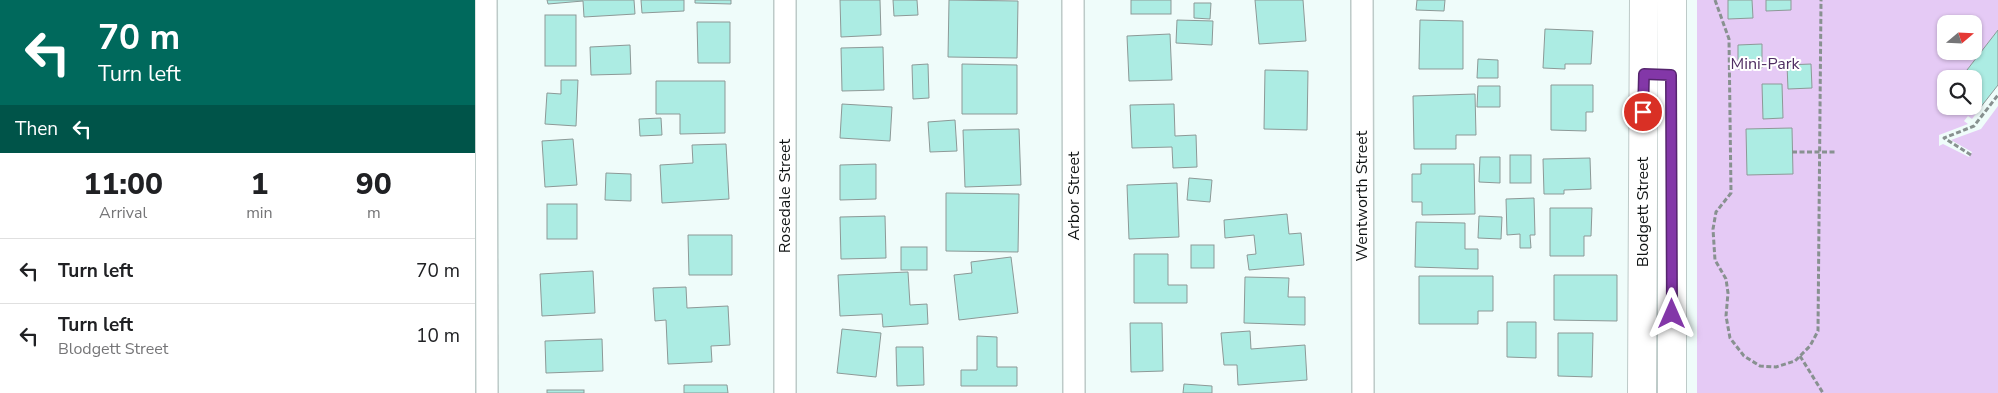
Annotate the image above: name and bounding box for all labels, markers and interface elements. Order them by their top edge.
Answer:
text: 70 m [98,14,180,61]
north arrow [1937,15,1983,60]
map controls [1937,15,1982,115]
icon: left [15,20,80,85]
park label: Mini-Park [1731,53,1800,75]
text: Turn left [98,59,181,89]
button: search [1937,70,1982,115]
pin [1622,91,1664,133]
icon: arrive [1629,98,1657,126]
icon: left [68,115,96,143]
text: Then [15,116,58,142]
street label: Wentworth Street [1351,130,1373,261]
street label: Rosedale Street [774,138,796,253]
street label: Arbor Street [1063,151,1085,241]
street label: Blodgett Street [1632,156,1654,267]
text: 11:00 [83,164,163,205]
text: 1 [250,164,268,205]
text: 90 [356,164,392,205]
text: Arrival [99,202,147,224]
text: min [246,202,273,224]
text: m [367,202,381,224]
icon: left [15,257,43,285]
text: Turn left [58,258,133,284]
text: 70 m [416,258,460,284]
position arrow [1645,287,1697,339]
text: Turn left [58,312,133,338]
icon: left [15,322,43,350]
text: 10 m [416,323,460,349]
text: Blodgett Street [58,338,168,360]

